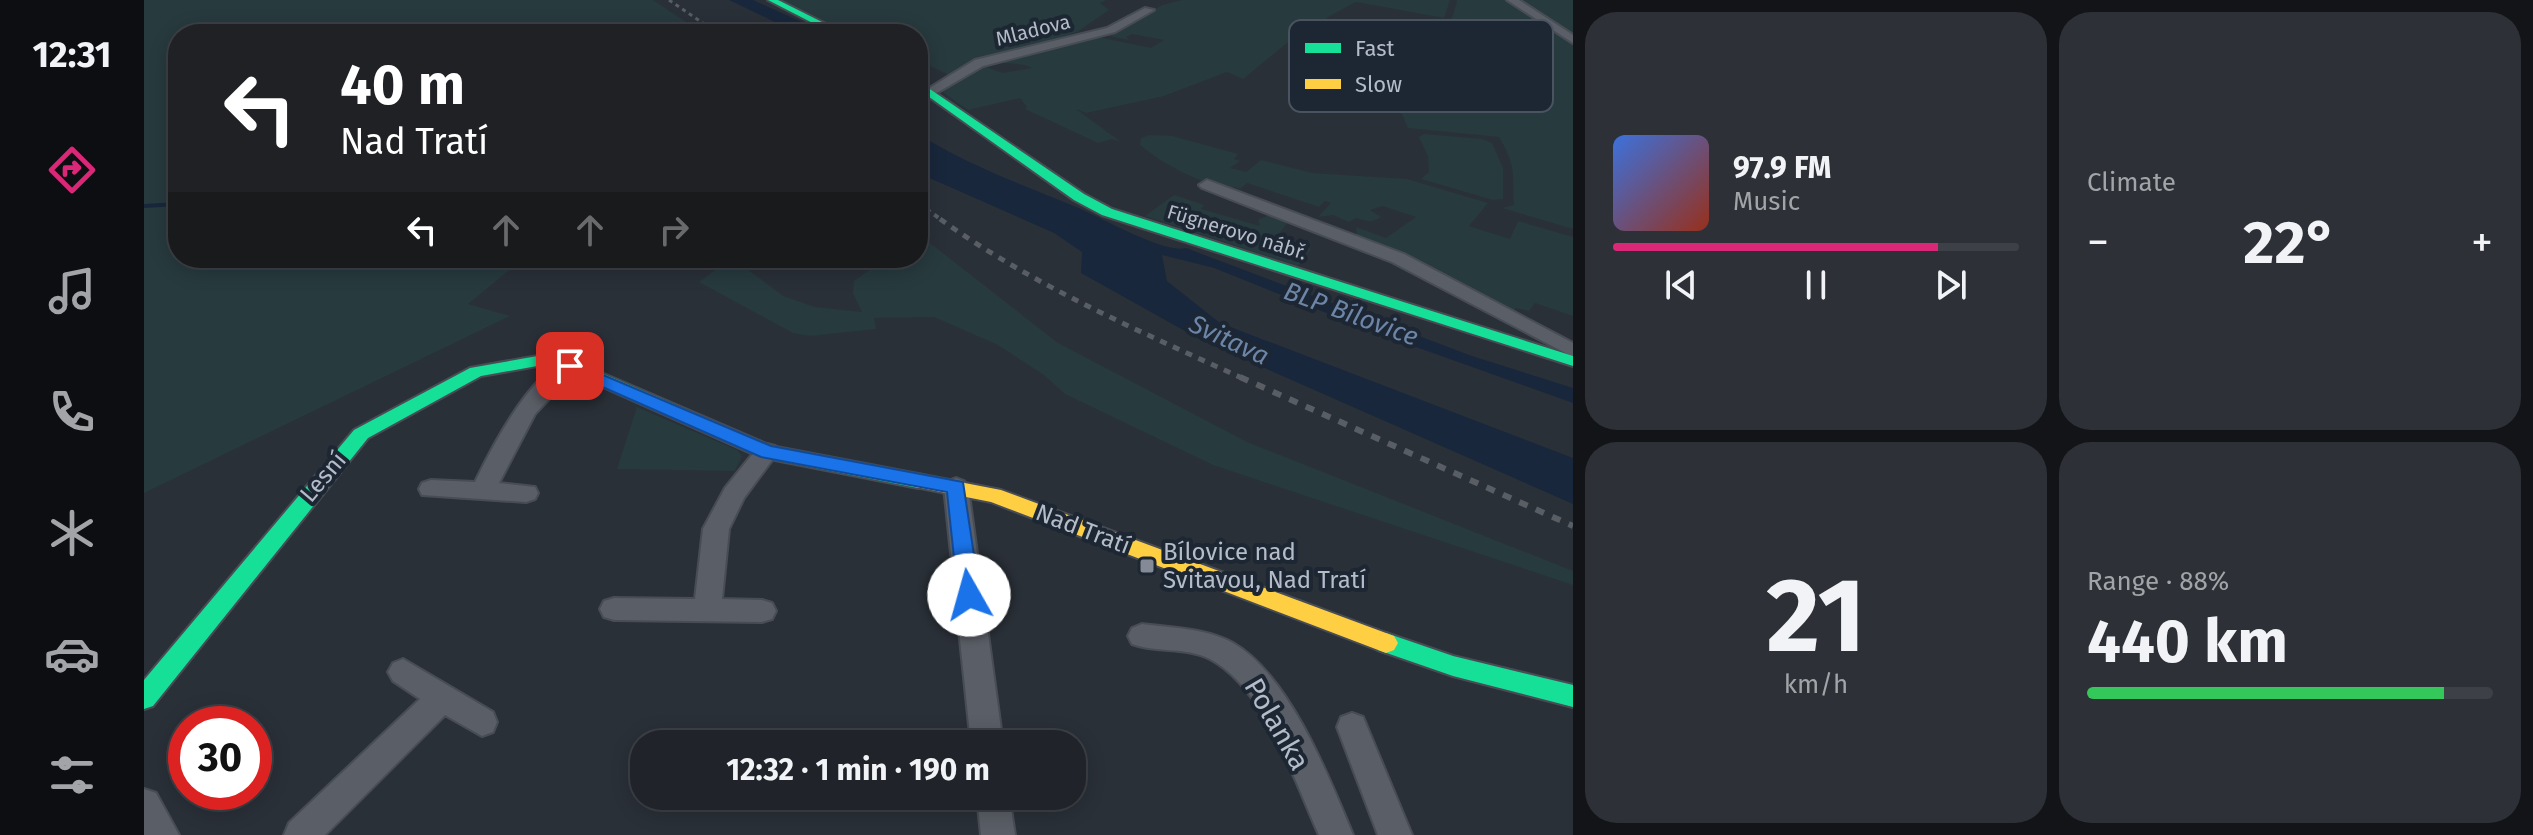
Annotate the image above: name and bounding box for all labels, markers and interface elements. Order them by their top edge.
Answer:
street label: Mladova [993,9,1073,51]
legend [1289,20,1553,112]
text: 12:31 [32,33,112,77]
text: Fast [1355,35,1395,62]
text: 40 m [340,52,465,119]
icon: left [208,56,312,160]
text: Slow [1355,71,1402,98]
text: Nad Tratí [340,120,488,164]
icon: directions [44,142,100,198]
text: 97.9 FM [1733,150,1831,186]
text: Climate [2087,167,2176,198]
text: Music [1733,186,1800,217]
street label: Fügnerovo nábř. [1164,199,1310,265]
text: 22° [2243,207,2337,279]
icon: left [400,208,444,252]
icon: ahead [484,208,528,252]
icon: ahead [568,208,612,252]
icon: right [652,208,696,252]
text: − [2087,216,2109,269]
text: + [2471,216,2493,269]
icon: music [44,263,100,319]
icon: previous [1659,263,1703,307]
icon: pause [1794,263,1838,307]
icon: next [1929,263,1973,307]
water label: BLP Bílovice [1280,275,1422,353]
water label: Svitava [1183,308,1274,372]
pin [536,332,604,400]
icon: arrive [548,344,592,388]
icon: phone [44,384,100,440]
street label: Lesní [294,446,352,508]
street label: Nad Tratí [1032,498,1134,560]
icon: climate [44,505,100,561]
place label: Bílovice nad Svitavou, Nad Tratí [1163,538,1366,594]
position arrow [927,553,1011,637]
text: 21 [1766,554,1866,679]
marker: Bílovice nad Svitavou, Nad Tratí [1138,557,1156,575]
text: Range · 88% [2087,566,2229,597]
text: 440 km [2087,606,2288,678]
icon: car [44,626,100,682]
text: km/h [1784,669,1848,700]
street label: Polanka [1238,672,1316,776]
speed limit sign: 30 [168,706,272,810]
icon: filters [44,747,100,803]
text: 12:32 · 1 min · 190 m [726,752,990,788]

